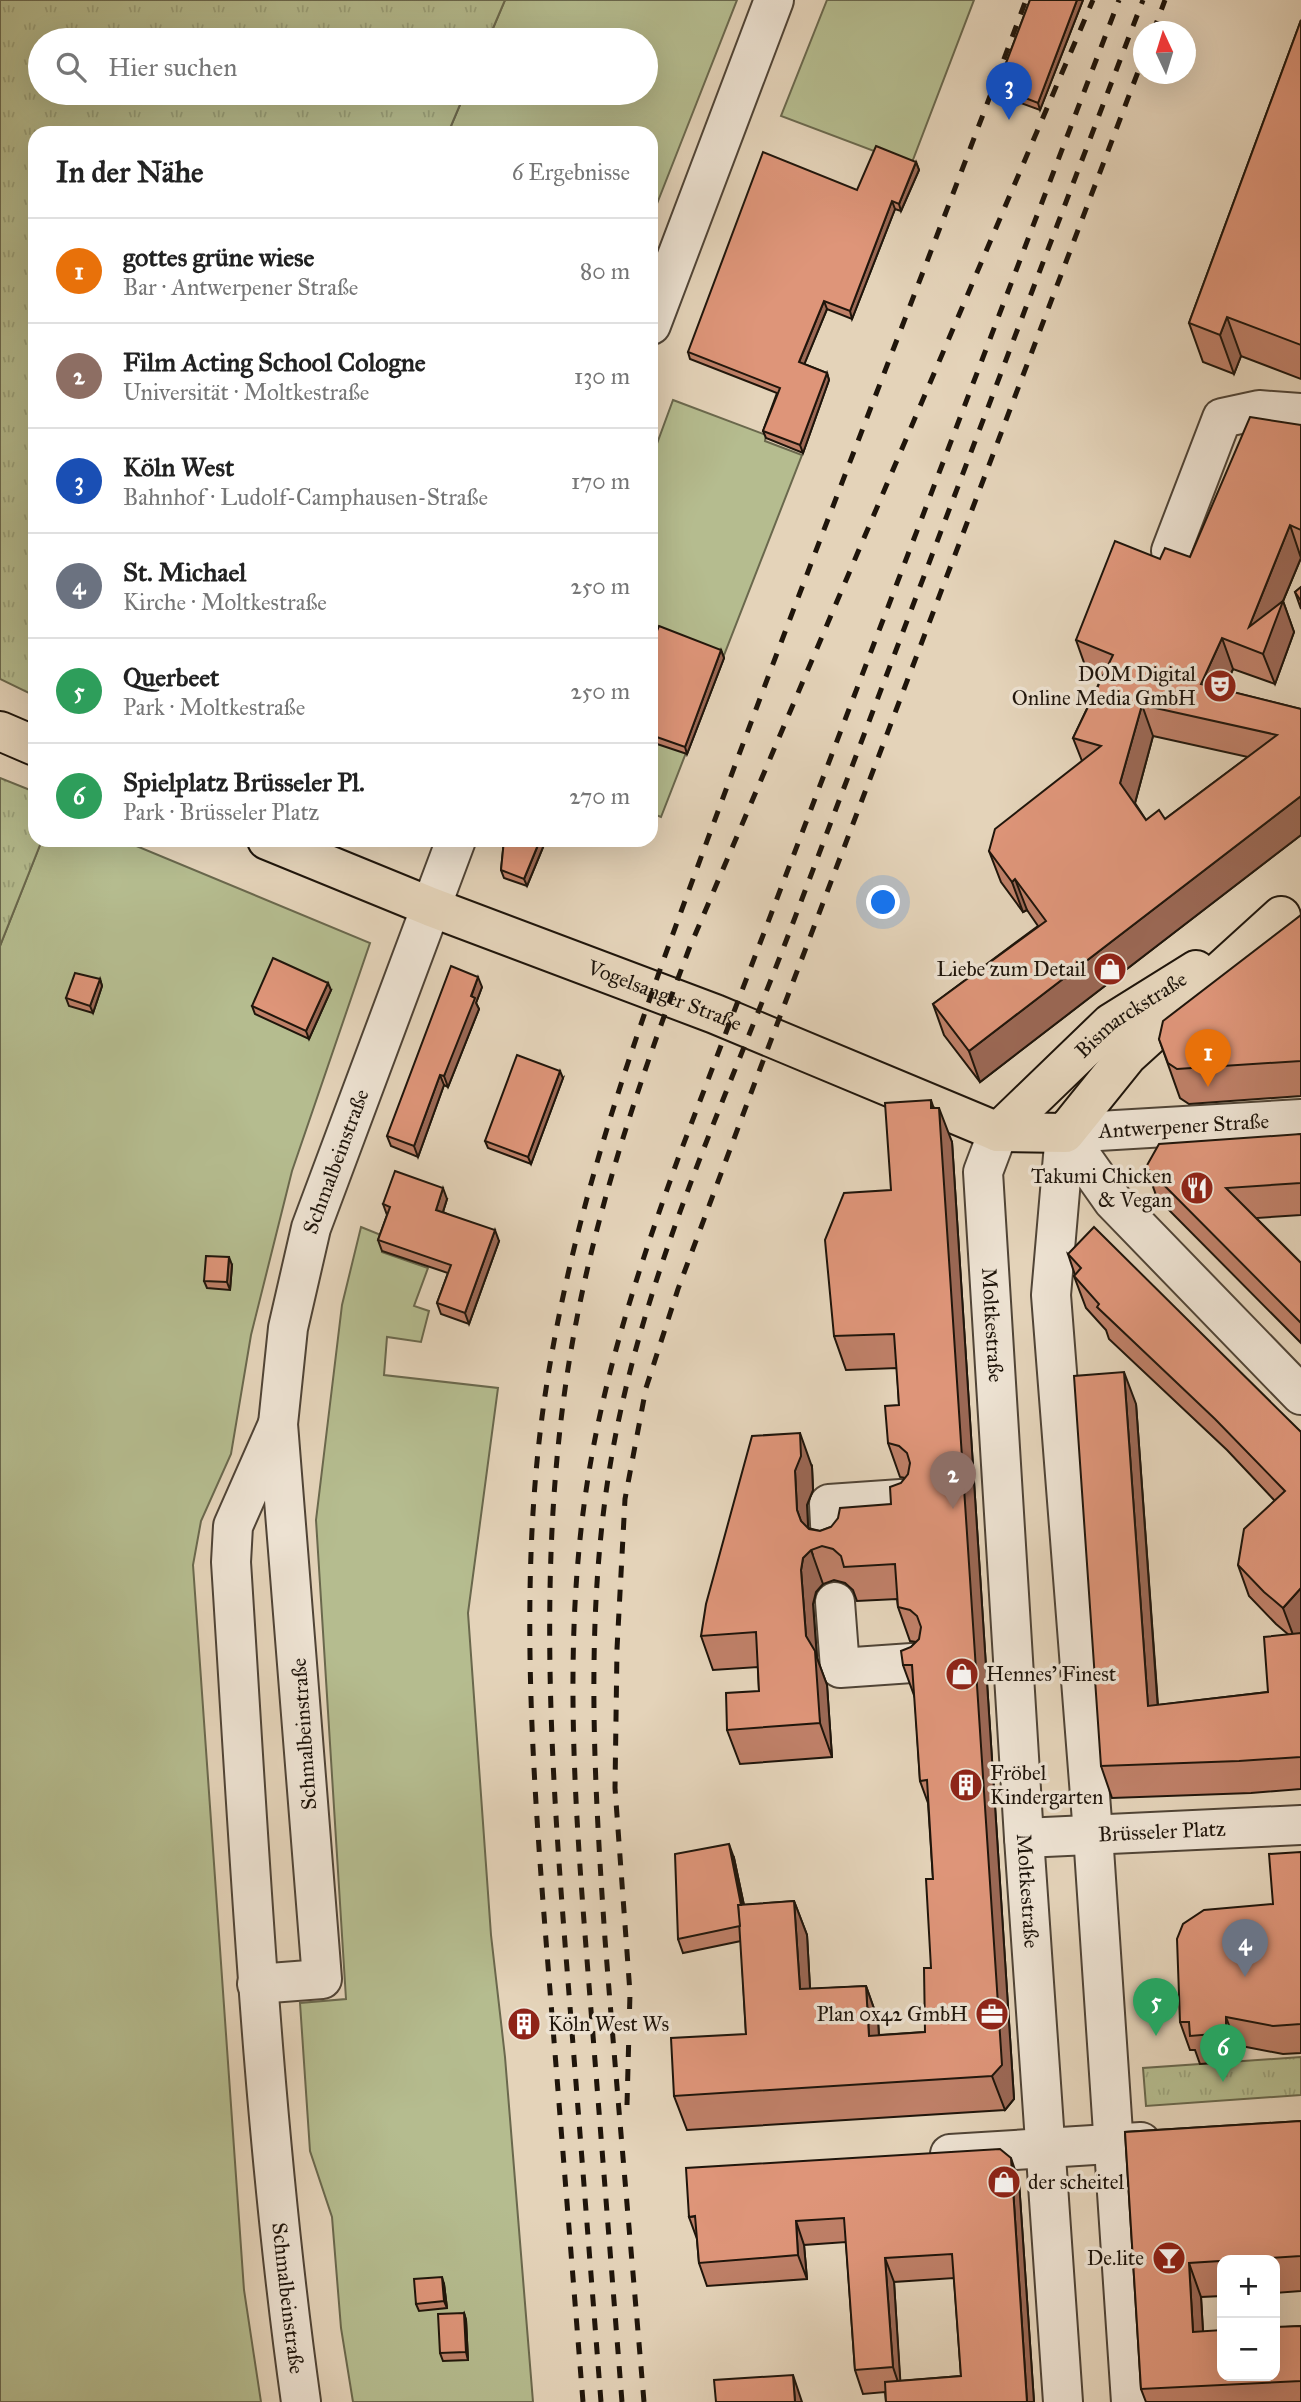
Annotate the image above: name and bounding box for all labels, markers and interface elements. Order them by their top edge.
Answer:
north arrow [1133,21,1196,84]
search box [28,28,658,105]
icon: search [52,48,90,86]
text: Hier suchen [108,51,237,83]
pin: 3 [986,62,1032,120]
text: In der Nähe [56,154,204,190]
text: 6 Ergebnisse [512,158,630,186]
text: gottes grüne wiese [123,241,314,273]
text: 1 [74,257,84,285]
text: 80 m [580,257,630,285]
text: Bar · Antwerpener Straße [123,273,358,301]
text: Film Acting School Cologne [123,346,426,378]
text: 2 [73,362,85,390]
text: 130 m [574,362,630,390]
text: Universität · Moltkestraße [123,378,369,406]
text: Köln West [123,451,234,483]
text: 3 [74,467,84,495]
text: 170 m [571,467,630,495]
text: Bahnhof · Ludolf-Camphausen-Straße [123,483,488,511]
text: St. Michael [123,556,246,588]
text: 4 [73,572,85,600]
text: 250 m [570,572,630,600]
text: Kirche · Moltkestraße [123,588,327,616]
text: Querbeet [123,661,219,693]
place label: DOM Digital Online Media GmbH [1012,661,1196,711]
theatre icon: DOM Digital Online Media GmbH [1201,667,1239,705]
text: 5 [74,677,84,705]
text: 250 m [570,677,630,705]
text: Park · Moltkestraße [123,693,305,721]
text: Spielplatz Brüsseler Pl. [123,766,365,798]
text: 6 [73,782,85,810]
text: 270 m [569,782,630,810]
text: Park · Brüsseler Platz [123,798,319,826]
your location [866,885,900,919]
shop icon: Liebe zum Detail [1091,950,1129,988]
street label: Vogelsanger Straße [583,954,746,1037]
place label: Liebe zum Detail [936,956,1086,982]
street label: Bismarckstraße [1070,966,1192,1064]
pin: 1 [1185,1029,1231,1087]
street label: Schmalbeinstraße [297,1085,375,1238]
street label: Antwerpener Straße [1097,1108,1270,1144]
place label: Takumi Chicken & Vegan [1031,1163,1172,1213]
restaurant icon: Takumi Chicken & Vegan [1178,1169,1216,1207]
street label: Moltkestraße [976,1267,1009,1383]
pin: 2 [930,1451,976,1509]
shop icon: Hennes' Finest [943,1655,981,1693]
street label: Schmalbeinstraße [286,1657,322,1811]
place label: Hennes' Finest [986,1661,1117,1687]
place label: Fröbel Kindergarten [990,1760,1103,1810]
building icon: Fröbel Kindergarten [947,1766,985,1804]
street label: Brüsseler Platz [1098,1816,1226,1848]
street label: Moltkestraße [1011,1833,1045,1949]
pin: 4 [1222,1919,1268,1977]
pin: 5 [1133,1978,1179,2036]
office icon: Plan 0x42 GmbH [973,1995,1011,2033]
place label: Plan 0x42 GmbH [817,2001,968,2027]
building icon: Köln West Ws [505,2005,543,2043]
place label: Köln West Ws [548,2011,669,2037]
pin: 6 [1200,2024,1246,2082]
shop icon: der scheitel [985,2163,1023,2201]
place label: der scheitel [1028,2169,1124,2195]
street label: Schmalbeinstraße [266,2221,310,2376]
bar icon: De.lite [1150,2239,1188,2277]
place label: De.lite [1087,2245,1144,2271]
map controls [1217,2255,1280,2381]
button: + [1217,2255,1280,2318]
button: − [1217,2318,1280,2381]

